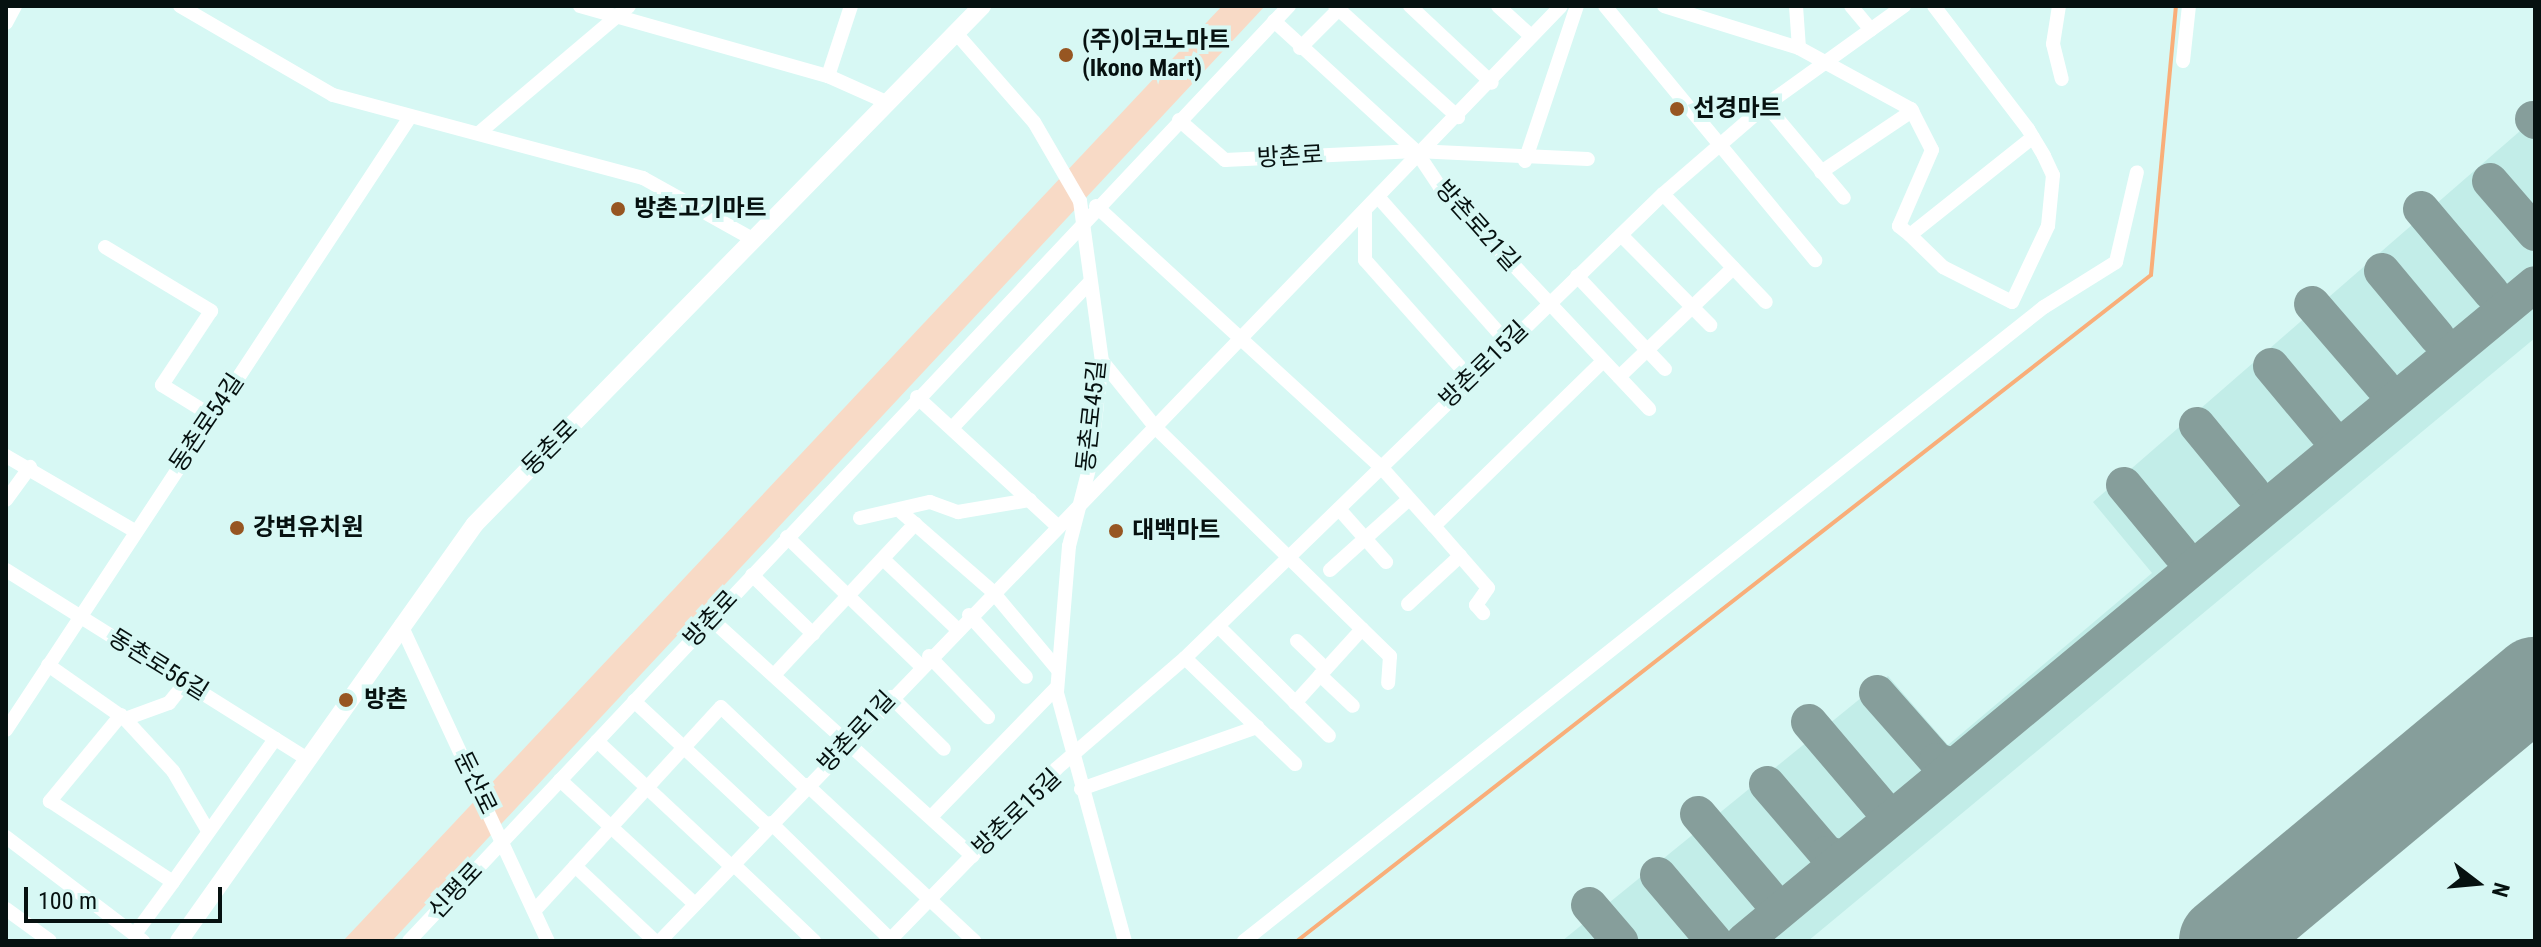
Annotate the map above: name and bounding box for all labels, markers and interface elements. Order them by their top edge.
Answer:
place label: (주)이코노마트 (Ikono Mart) [1082,27,1230,83]
marker: (주)이코노마트 (Ikono Mart) [1057,46,1075,64]
place label: 선경마트 [1693,95,1781,123]
marker: 선경마트 [1668,100,1686,118]
street label: 방촌로 [1256,141,1324,173]
street label: 방촌로21길 [1429,175,1525,277]
place label: 방촌고기마트 [634,195,766,223]
marker: 방촌고기마트 [609,200,627,218]
street label: 방촌로15길 [1434,316,1534,414]
street label: 동촌로45길 [1072,359,1112,473]
street label: 동촌로54길 [164,369,250,477]
street label: 동촌로 [516,414,584,482]
place label: 강변유치원 [253,514,363,542]
place label: 대백마트 [1132,517,1220,545]
marker: 강변유치원 [228,519,246,537]
marker: 대백마트 [1107,522,1125,540]
street label: 방촌로 [678,585,744,653]
street label: 동촌로56길 [103,623,213,707]
place label: 방촌 [364,686,408,714]
street label: 방촌로1길 [812,686,902,778]
marker: 방촌 [335,689,357,711]
street label: 둔산로 [448,747,502,819]
street label: 방촌로15길 [967,764,1067,862]
north arrow [2437,843,2517,923]
street label: 신평로 [423,857,489,925]
scale bar [28,871,226,921]
text: N [2487,880,2514,900]
text: 100 m [38,887,97,915]

